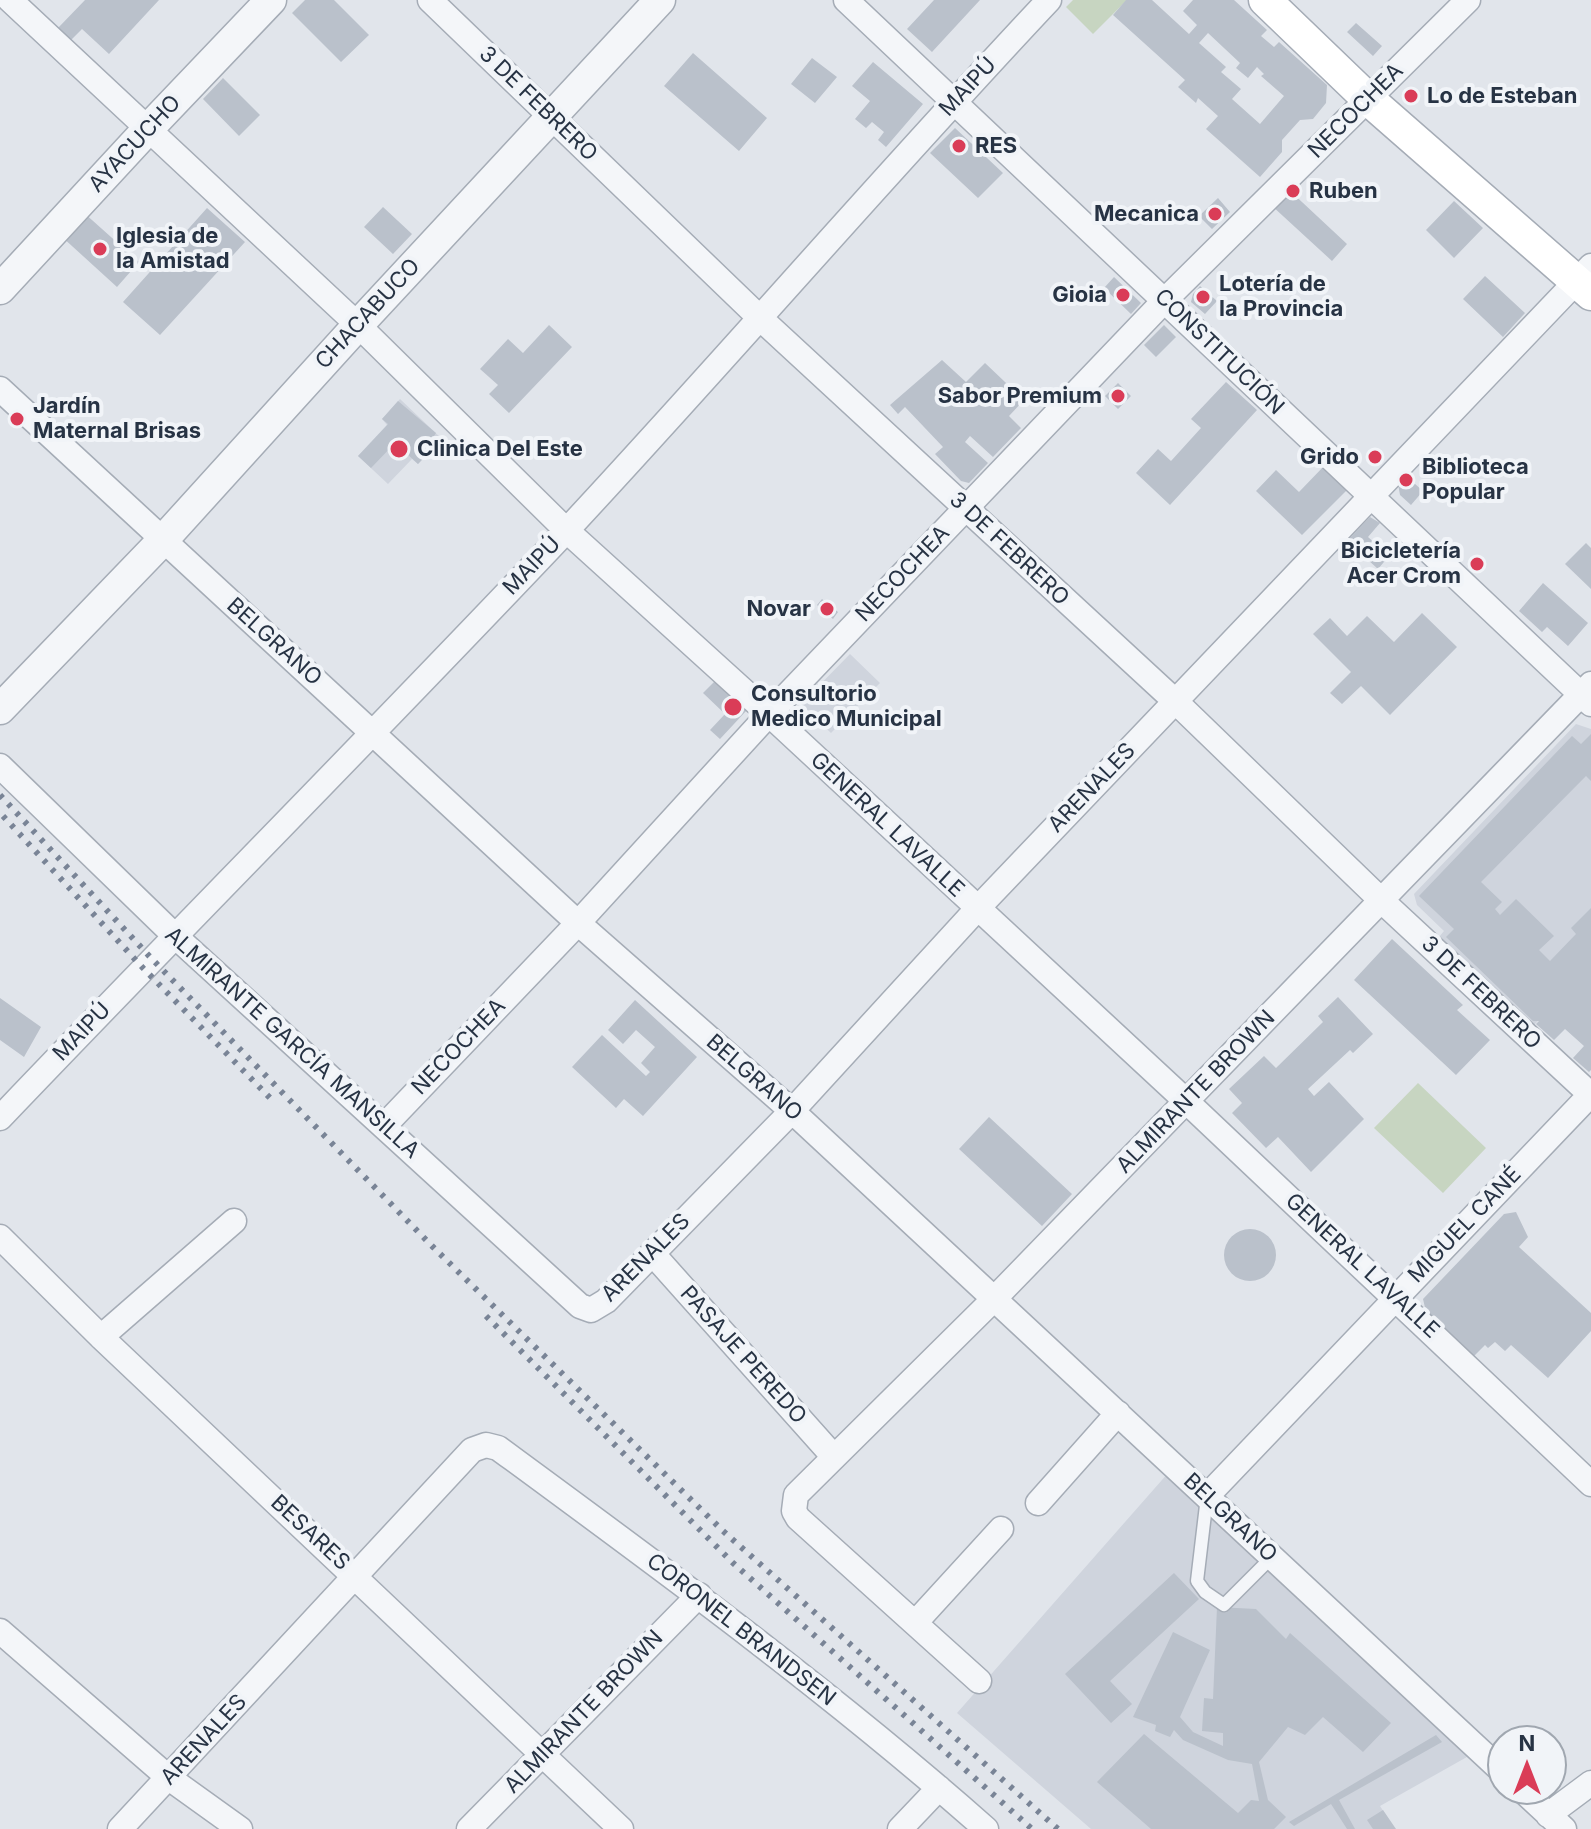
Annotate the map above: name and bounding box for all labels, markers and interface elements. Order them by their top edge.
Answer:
street label: 3 DE FEBRERO [473,41,603,167]
street label: MAIPÚ [934,52,1002,122]
street label: NECOCHEA [1303,58,1409,164]
place label: Lo de Esteban [1427,83,1578,109]
marker: Lo de Esteban [1402,87,1420,105]
street label: AYACUCHO [83,90,187,198]
place label: RES [975,133,1017,159]
marker: RES [950,137,968,155]
place label: Ruben [1309,178,1378,204]
marker: Ruben [1284,182,1302,200]
place label: Mecanica [1094,201,1199,227]
marker: Mecanica [1206,205,1224,223]
place label: Iglesia de la Amistad [116,223,230,274]
marker: Iglesia de la Amistad [91,240,109,258]
street label: CHACABUCO [310,253,426,375]
place label: Lotería de la Provincia [1219,271,1343,322]
place label: Gioia [1052,282,1107,308]
street label: CONSTITUCIÓN [1149,284,1289,420]
marker: Gioia [1114,286,1132,304]
marker: Lotería de la Provincia [1194,288,1212,306]
place label: Sabor Premium [938,383,1102,409]
marker: Sabor Premium [1109,387,1127,405]
place label: Jardín Maternal Brisas [33,393,201,444]
marker: Jardín Maternal Brisas [8,410,26,428]
place label: Clinica Del Este [417,436,583,462]
marker: Clinica Del Este [388,438,410,460]
place label: Grido [1300,444,1359,470]
marker: Grido [1366,448,1384,466]
place label: Biblioteca Popular [1422,454,1529,506]
marker: Biblioteca Popular [1397,471,1415,489]
street label: 3 DE FEBRERO [944,487,1074,611]
street label: NECOCHEA [851,520,955,628]
street label: MAIPÚ [498,531,566,601]
place label: Bicicletería Acer Crom [1341,538,1461,590]
marker: Bicicletería Acer Crom [1468,555,1486,573]
street label: BELGRANO [221,593,327,691]
place label: Novar [746,596,811,622]
marker: Novar [818,600,836,618]
place label: Consultorio Medico Municipal [751,681,942,732]
marker: Consultorio Medico Municipal [722,696,744,718]
street label: ARENALES [1043,738,1141,838]
street label: GENERAL LAVALLE [805,747,969,903]
street label: ALMIRANTE GARCÍA MANSILLA [159,922,425,1164]
street label: 3 DE FEBRERO [1416,931,1546,1055]
street label: NECOCHEA [407,993,511,1101]
street label: MAIPÚ [48,997,116,1067]
street label: ALMIRANTE BROWN [1111,1005,1281,1179]
street label: BELGRANO [701,1029,807,1127]
street label: MIGUEL CANÉ [1403,1162,1527,1288]
street label: GENERAL LAVALLE [1280,1188,1444,1344]
street label: ARENALES [596,1208,696,1308]
street label: PASAJE PEREDO [674,1281,812,1429]
street label: BELGRANO [1178,1468,1282,1568]
street label: BESARES [265,1490,355,1576]
street label: CORONEL BRANDSEN [641,1548,841,1712]
street label: ALMIRANTE BROWN [499,1625,669,1799]
street label: ARENALES [155,1689,253,1791]
north arrow [1487,1725,1567,1805]
text: N [1519,1730,1535,1756]

